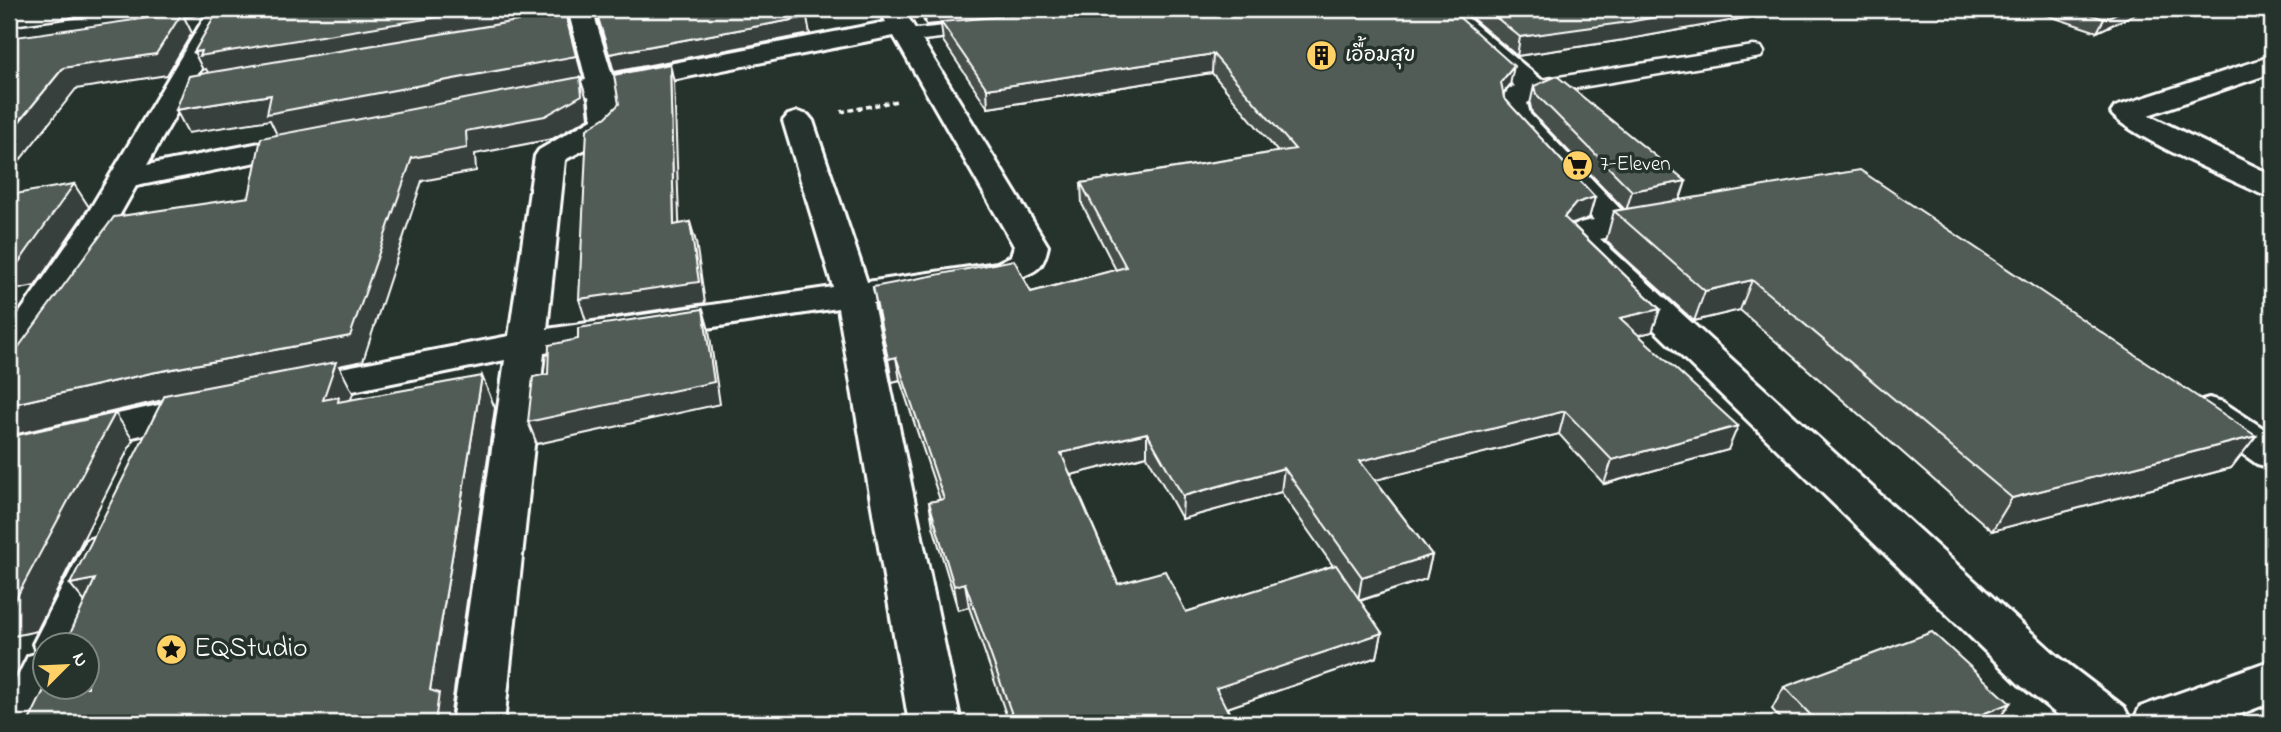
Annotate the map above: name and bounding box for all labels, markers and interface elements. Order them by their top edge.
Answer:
place label: เอื้อมสุข [1345,35,1415,71]
building icon: เอื้อมสุข [1305,39,1339,73]
supermarket icon: 7-Eleven [1560,148,1594,182]
place label: 7-Eleven [1600,150,1671,180]
place label: EQStudio [194,629,308,670]
north arrow [32,630,102,700]
place icon: EQStudio [154,632,188,666]
text: N [64,649,94,672]

